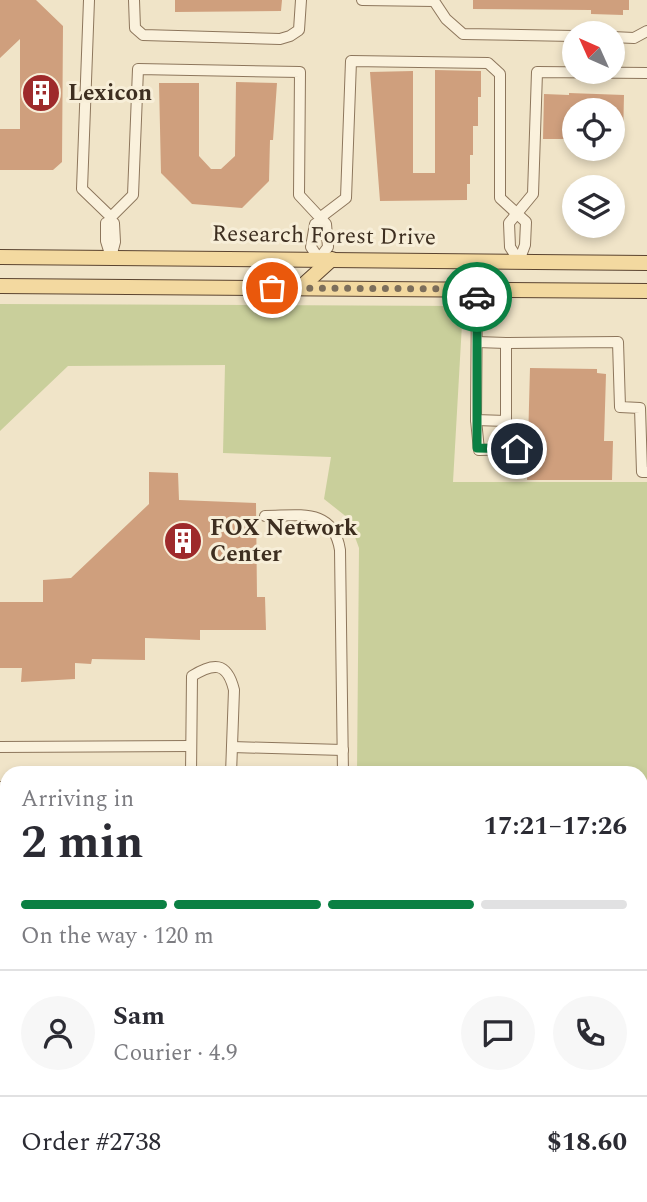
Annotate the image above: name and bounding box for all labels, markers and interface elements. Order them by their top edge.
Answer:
north arrow [562,21,625,84]
map controls [562,21,625,238]
building icon: Lexicon [20,72,62,114]
place label: Lexicon [68,76,152,111]
button: locate [562,98,625,161]
button: layers [562,175,625,238]
street label: Research Forest Drive [212,217,436,255]
pin [242,258,302,318]
courier [442,262,512,332]
icon: bag [253,269,291,307]
icon: car [458,278,496,316]
pin [487,419,547,479]
icon: home [498,430,536,468]
place label: FOX Network Center [210,511,358,572]
building icon: FOX Network Center [162,520,204,562]
text: Arriving in [21,782,134,817]
text: 17:21–17:26 [483,806,627,846]
text: 2 min [21,808,143,878]
text: On the way · 120 m [21,919,214,954]
button: person [21,996,95,1070]
text: Sam [113,996,165,1036]
button: chat [461,996,535,1070]
button: phone [553,996,627,1070]
text: Courier · 4.9 [113,1036,238,1071]
text: Order #2738 [21,1122,161,1162]
text: $18.60 [547,1122,627,1162]

